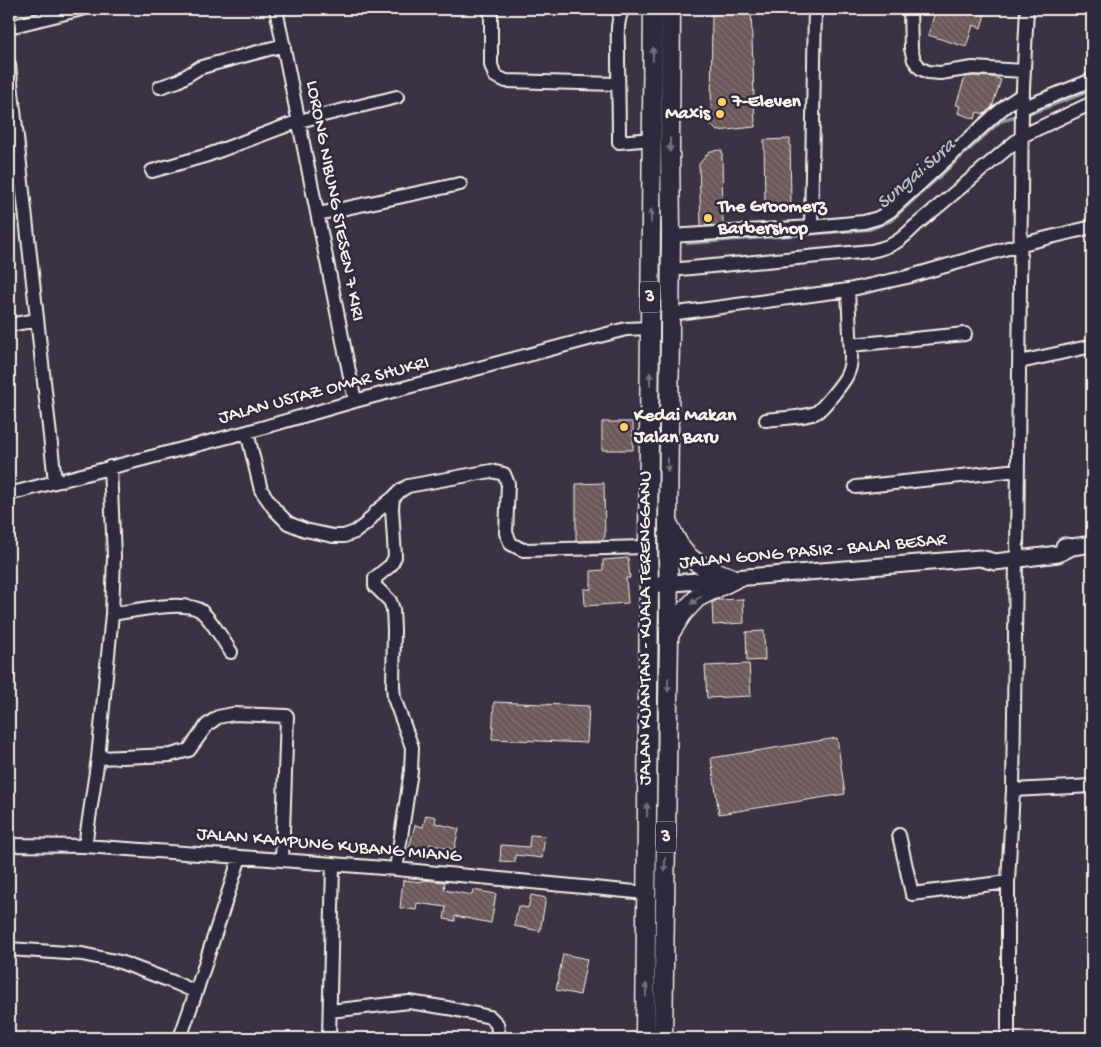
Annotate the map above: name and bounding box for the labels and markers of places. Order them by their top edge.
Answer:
place label: 7-Eleven [731,91,802,114]
marker: 7-Eleven [716,96,728,108]
place label: Maxis [665,103,711,126]
marker: Maxis [714,108,726,120]
place label: The Groomerz Barbershop [716,196,828,241]
marker: The Groomerz Barbershop [702,212,714,224]
place label: Kedai Makan Jalan Baru [633,405,737,450]
marker: Kedai Makan Jalan Baru [618,421,630,433]

